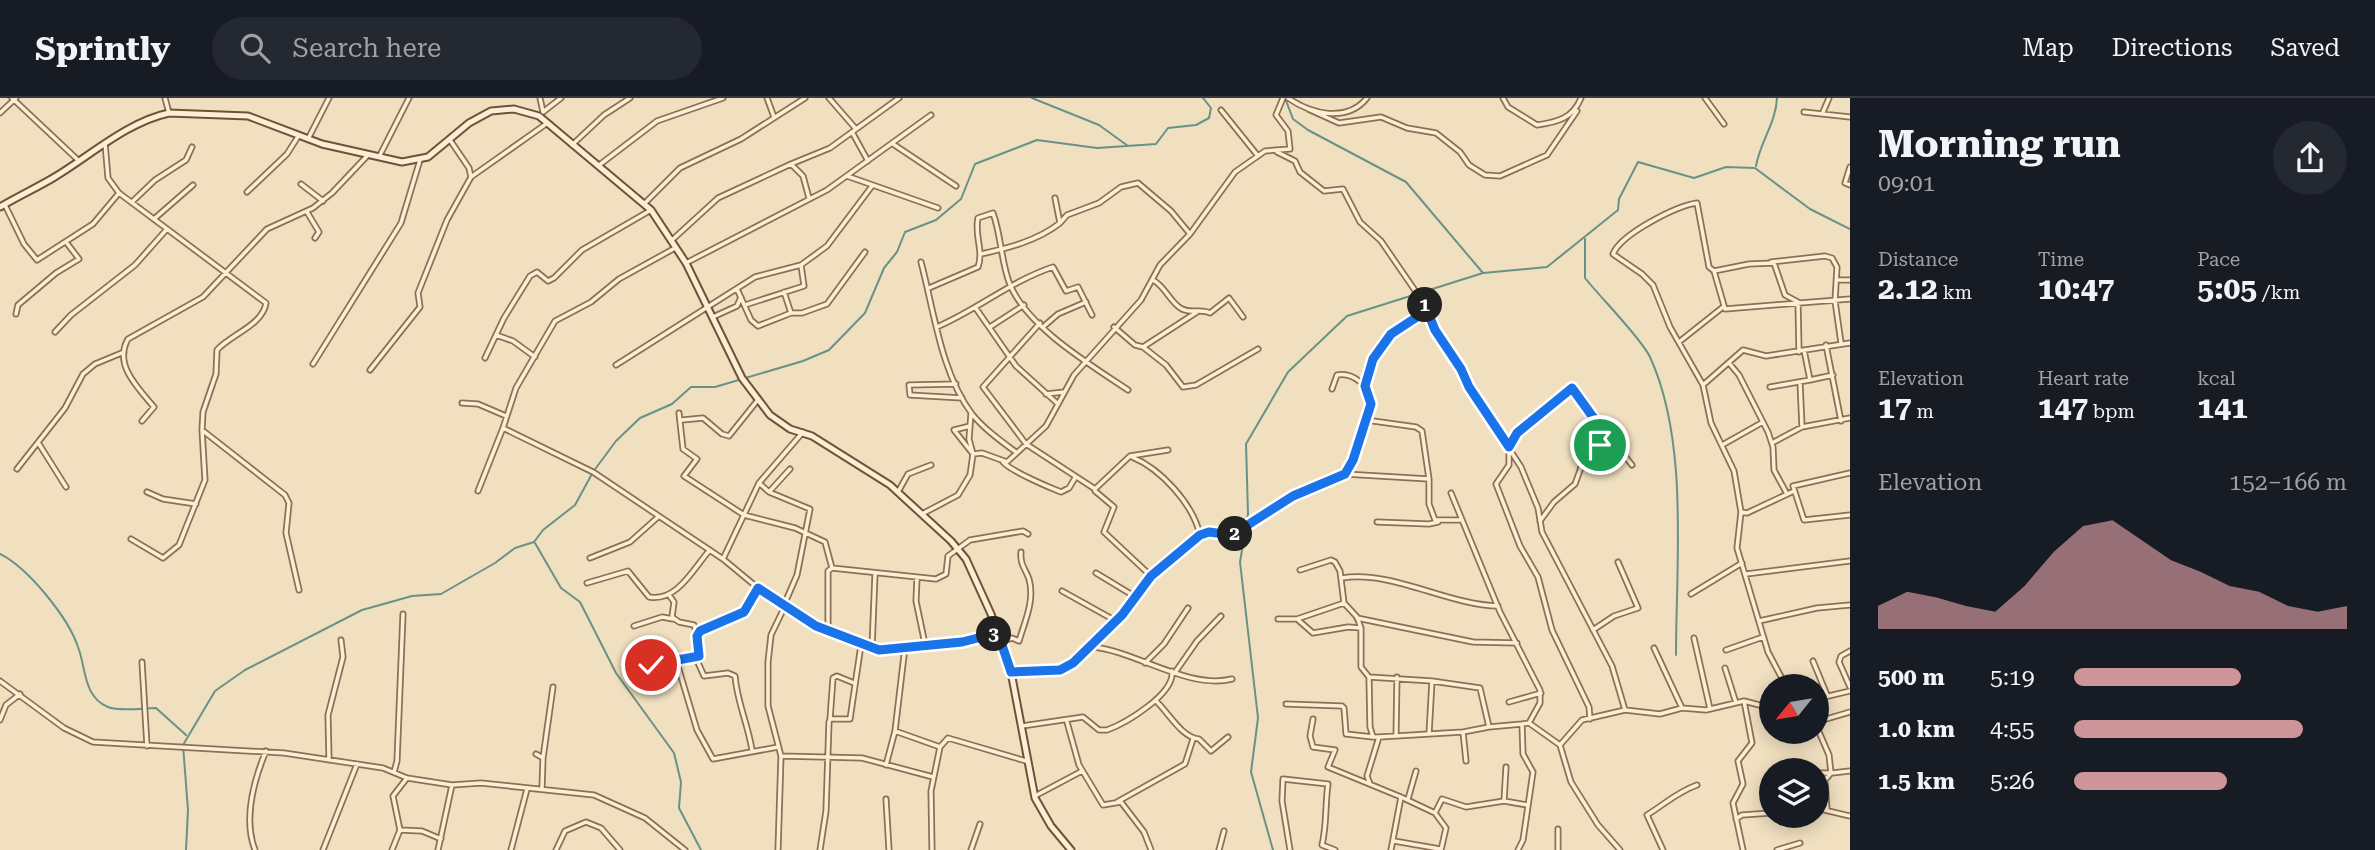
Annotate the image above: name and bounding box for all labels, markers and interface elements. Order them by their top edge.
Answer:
search box [212,17,702,80]
text: Sprintly [35,29,170,68]
icon: search [236,29,274,67]
text: Search here [292,33,441,63]
text: Map [2022,34,2074,62]
text: Directions [2112,34,2232,62]
text: Saved [2270,34,2340,62]
button: share [2273,121,2347,195]
text: Morning run [1878,122,2121,166]
text: 09:01 [1878,170,1935,197]
text: Distance [1878,248,1958,271]
text: Time [2038,248,2084,271]
text: Pace [2197,248,2240,271]
text: 2.12 [1878,271,1938,306]
text: 10:47 [2038,271,2114,306]
text: 5:05 [2197,271,2257,306]
text: km [1938,281,1972,304]
text: /km [2257,281,2300,304]
pin: 1 [1408,288,1442,322]
text: 1 [1419,293,1430,316]
text: Elevation [1878,367,1964,390]
text: Heart rate [2038,367,2129,390]
text: kcal [2197,367,2236,390]
text: 17 [1878,390,1912,425]
text: 147 [2038,390,2088,425]
text: 141 [2197,390,2248,425]
text: m [1912,400,1934,423]
text: bpm [2088,400,2135,423]
pin [1570,415,1630,475]
icon: arrive [1581,426,1619,464]
text: Elevation [1878,469,1982,496]
text: 152–166 m [2229,469,2347,496]
pin: 2 [1218,516,1252,551]
text: 2 [1229,522,1240,545]
pin: 3 [976,616,1012,652]
text: 3 [988,622,999,645]
pin [621,635,681,695]
icon: check [632,646,670,684]
text: 500 m [1878,664,1945,691]
text: 5:19 [1990,664,2035,691]
north arrow [1759,674,1829,744]
map controls [1759,674,1829,828]
text: 1.0 km [1878,716,1955,743]
text: 4:55 [1990,716,2035,743]
button: layers [1759,758,1829,828]
text: 1.5 km [1878,768,1955,795]
text: 5:26 [1990,768,2035,795]

